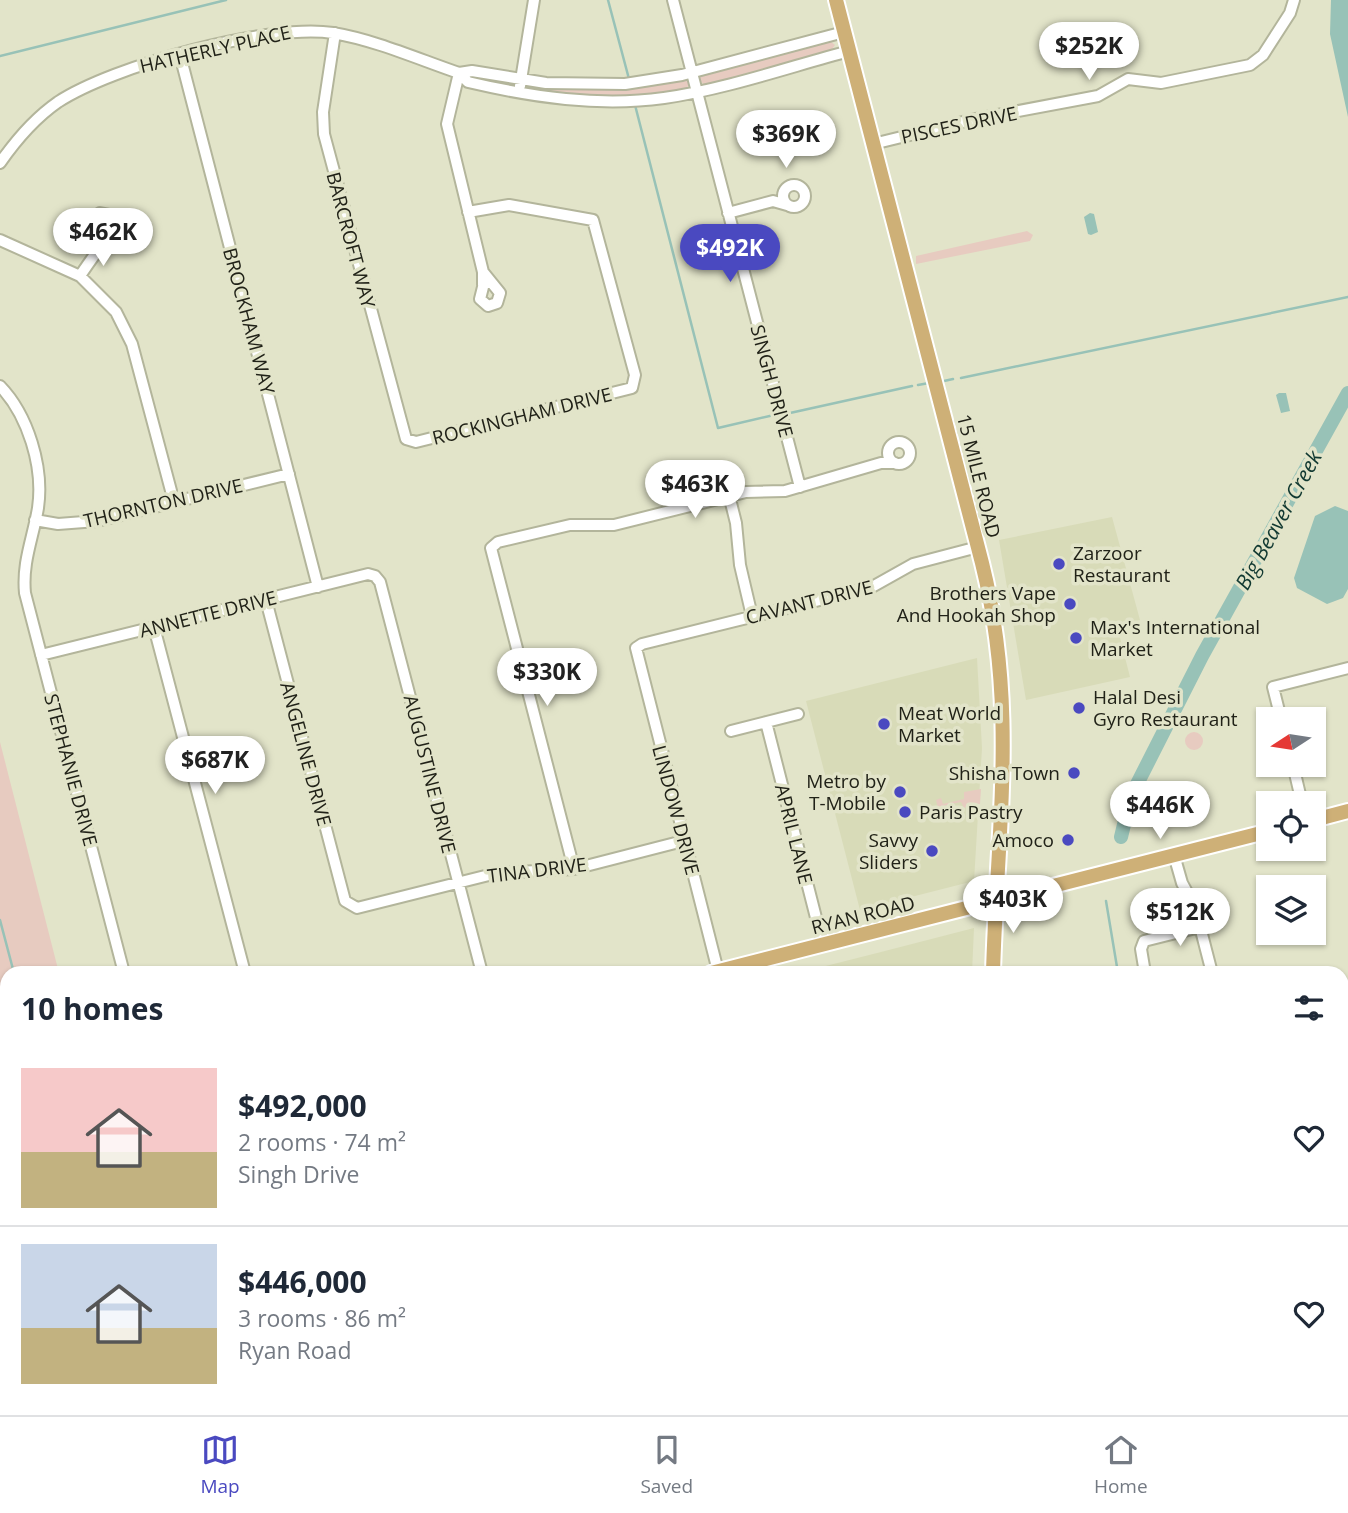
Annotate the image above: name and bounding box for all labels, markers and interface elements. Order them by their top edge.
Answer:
street label: HATHERLY PLACE [137,19,293,79]
pin: $252K [1040,22,1138,82]
text: $252K [1055,29,1123,61]
street label: PISCES DRIVE [899,100,1019,150]
pin: $369K [737,110,835,170]
text: $369K [752,117,820,149]
street label: BARCROFT WAY [320,169,382,311]
pin: $462K [54,208,152,268]
text: $462K [69,215,137,247]
pin: $492K [681,224,779,284]
text: $492K [696,231,764,263]
street label: BROCKHAM WAY [217,245,281,397]
street label: SINGH DRIVE [744,322,800,440]
street label: ROCKINGHAM DRIVE [429,381,615,451]
street label: 15 MILE ROAD [951,411,1007,541]
water label: Big Beaver Creek [1228,445,1328,595]
pin: $463K [646,461,744,520]
text: $463K [661,467,729,499]
street label: THORNTON DRIVE [81,472,245,534]
place label: Zarzoor Restaurant [1073,540,1170,588]
marker: Zarzoor Restaurant [1051,556,1067,572]
street label: CAVANT DRIVE [743,574,875,630]
place label: Brothers Vape And Hookah Shop [897,580,1056,628]
street label: ANNETTE DRIVE [137,584,279,644]
marker: Brothers Vape And Hookah Shop [1062,596,1078,612]
place label: Max's International Market [1090,614,1260,662]
marker: Max's International Market [1068,630,1084,646]
pin: $330K [498,648,596,708]
text: $330K [513,655,581,687]
street label: ANGELINE DRIVE [274,679,338,829]
place label: Halal Desi Gyro Restaurant [1093,684,1238,732]
street label: STEPHANIE DRIVE [38,691,104,849]
street label: AUGUSTINE DRIVE [398,692,462,856]
place label: Meat World Market [898,700,1001,748]
marker: Halal Desi Gyro Restaurant [1071,700,1087,716]
north arrow [1256,707,1326,777]
map controls [1256,707,1326,945]
marker: Meat World Market [876,716,892,732]
pin: $687K [166,736,264,796]
street label: LINDOW DRIVE [646,742,706,878]
text: $687K [181,743,249,775]
place label: Shisha Town [949,760,1060,786]
marker: Shisha Town [1066,765,1082,781]
place label: Metro by T-Mobile [806,768,886,816]
street label: APRIL LANE [769,781,819,887]
pin: $446K [1111,782,1209,841]
marker: Metro by T-Mobile [892,784,908,800]
text: $446K [1126,788,1194,820]
button: locate [1256,791,1326,861]
place label: Paris Pastry [919,799,1023,825]
marker: Paris Pastry [897,804,913,820]
place label: Savvy Sliders [859,827,918,875]
place label: Amoco [992,827,1054,853]
marker: Amoco [1060,832,1076,848]
marker: Savvy Sliders [924,843,940,859]
street label: TINA DRIVE [486,851,588,889]
button: layers [1256,875,1326,945]
pin: $403K [964,876,1062,935]
text: $403K [979,882,1047,914]
pin: $512K [1131,888,1229,948]
street label: RYAN ROAD [808,890,918,940]
text: $512K [1146,895,1214,927]
text: 10 homes [21,988,164,1029]
icon: filters [1290,989,1328,1027]
text: $492,000 [238,1085,367,1126]
icon: home [77,1096,161,1180]
icon: heart [1290,1119,1328,1157]
text: 2 rooms · 74 m² [238,1126,406,1158]
text: Singh Drive [238,1158,359,1190]
text: $446,000 [238,1261,367,1302]
icon: home [77,1272,161,1356]
icon: heart [1290,1295,1328,1333]
text: 3 rooms · 86 m² [238,1302,406,1334]
text: Ryan Road [238,1334,351,1366]
tab: Map [200,1431,240,1499]
tab: Saved [640,1431,693,1499]
tab: Home [1094,1431,1148,1499]

